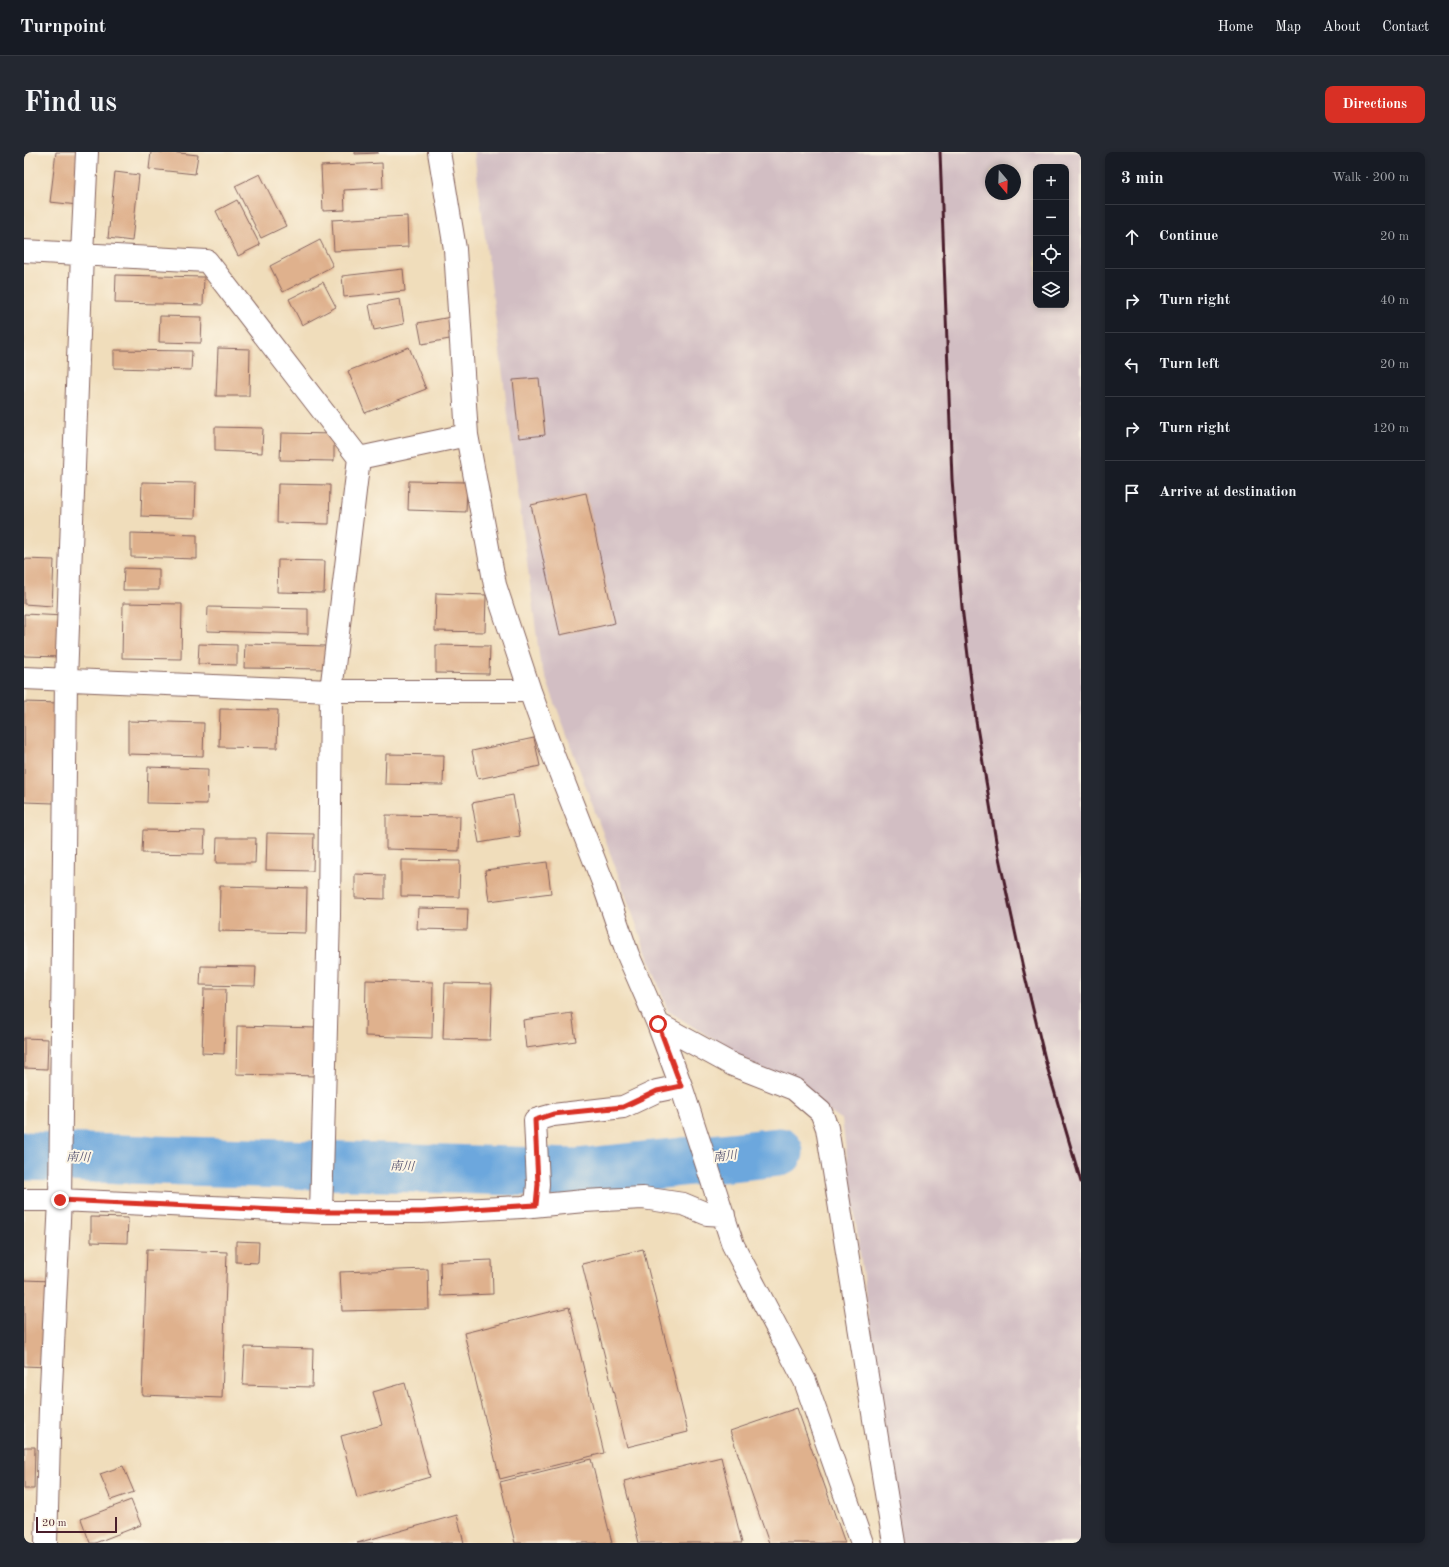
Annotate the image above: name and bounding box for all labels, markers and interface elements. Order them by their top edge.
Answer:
text: Turnpoint [20,18,106,37]
text: Home [1218,20,1253,34]
text: Map [1275,20,1301,34]
text: About [1323,20,1360,34]
text: Contact [1382,20,1429,34]
button: Directions [1325,86,1425,123]
text: Find us [24,90,117,118]
north arrow [985,164,1021,200]
map controls [1033,164,1069,308]
button: + [1033,164,1069,200]
text: 3 min [1121,170,1164,187]
text: Walk · 200 m [1332,171,1409,184]
button: − [1033,200,1069,236]
icon: ahead [1121,226,1143,248]
text: Continue [1159,229,1218,244]
text: 20 m [1380,230,1409,243]
button: locate [1033,236,1069,272]
button: layers [1033,272,1069,308]
icon: right [1121,290,1143,312]
text: Turn right [1159,293,1230,308]
text: 40 m [1380,294,1409,307]
icon: left [1121,354,1143,376]
text: Turn left [1159,357,1219,372]
text: 20 m [1380,358,1409,371]
icon: right [1121,418,1143,440]
text: Turn right [1159,421,1230,436]
text: 120 m [1372,422,1409,435]
icon: arrive [1121,482,1143,504]
text: Arrive at destination [1159,485,1297,500]
route start [649,1015,667,1033]
water label: 南川 [712,1148,740,1164]
water label: 南川 [66,1150,92,1164]
water label: 南川 [390,1159,416,1173]
route end [51,1191,69,1209]
scale bar [36,1515,117,1534]
text: 20 m [42,1518,67,1529]

